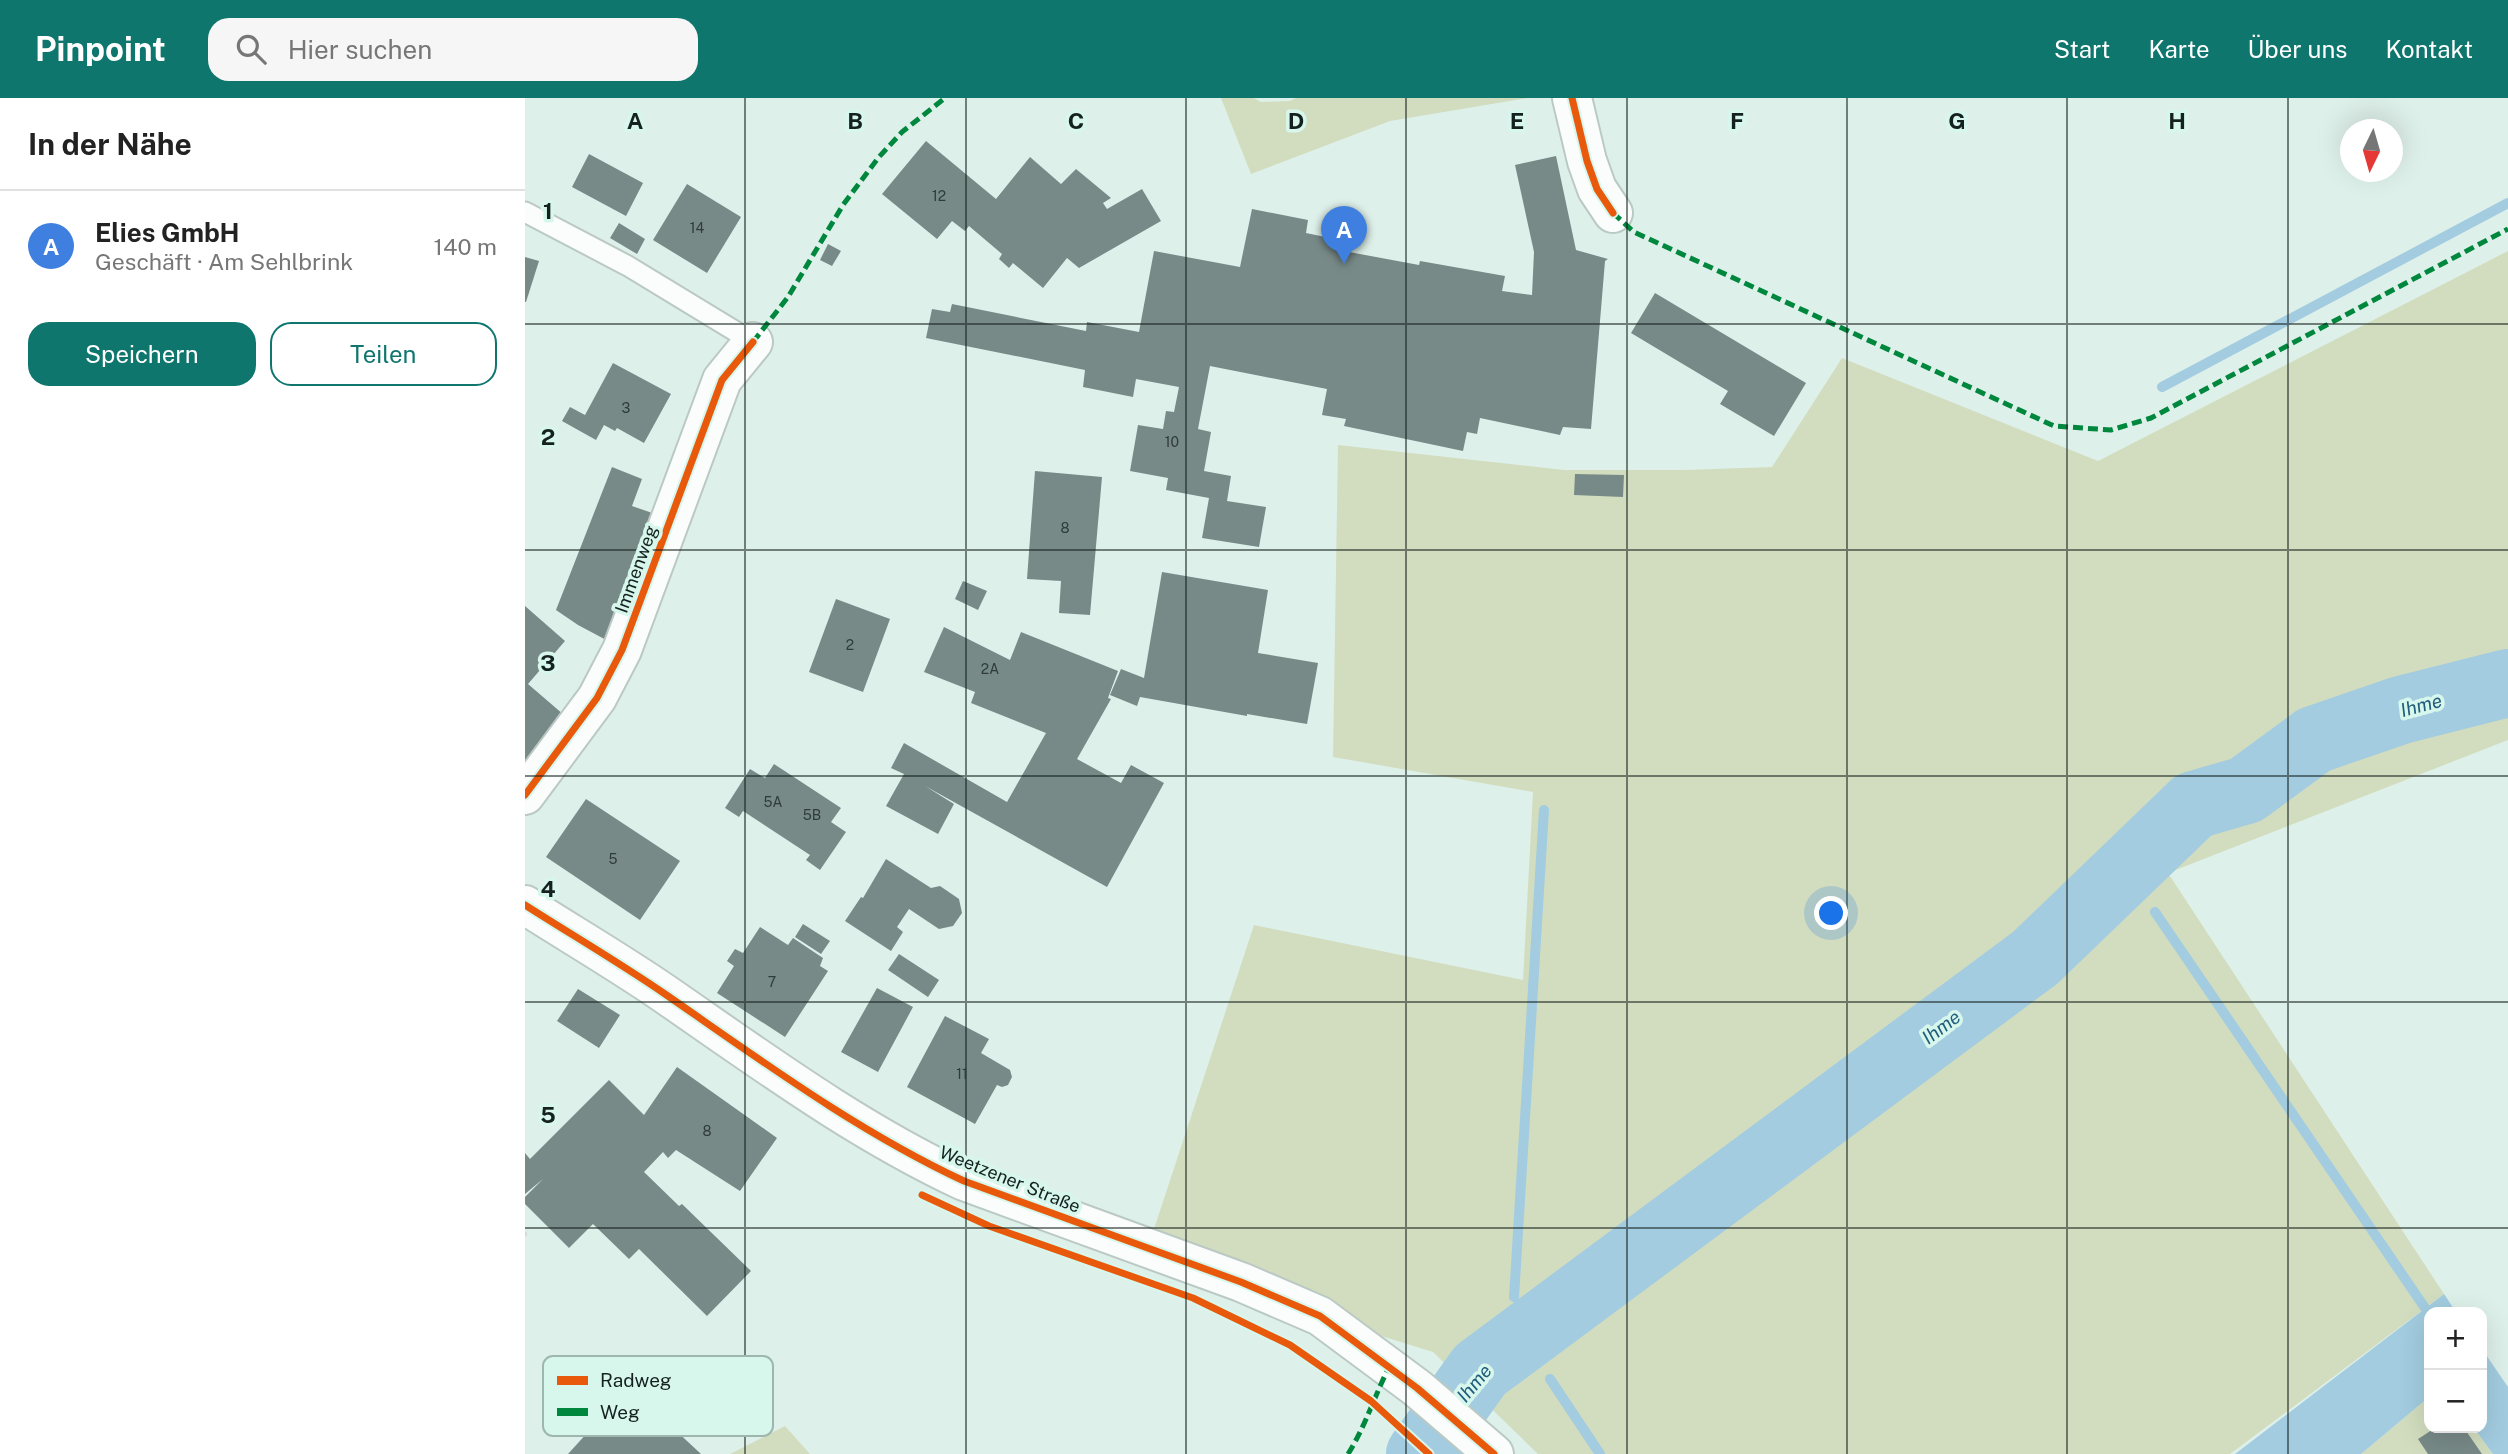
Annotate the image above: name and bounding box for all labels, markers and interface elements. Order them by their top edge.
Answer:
search box [208,18,698,81]
text: Pinpoint [35,30,166,68]
icon: search [232,30,270,68]
text: Hier suchen [288,34,432,65]
text: Start [2054,35,2110,63]
text: Karte [2148,35,2210,63]
text: Über uns [2248,35,2347,63]
text: Kontakt [2385,35,2473,63]
text: A [627,107,644,134]
text: B [847,107,863,134]
text: C [1068,107,1084,134]
text: D [1288,107,1304,134]
text: E [1510,107,1524,134]
text: F [1730,107,1744,134]
text: G [1948,107,1966,134]
text: H [2168,107,2186,134]
north arrow [2340,119,2403,182]
text: In der Nähe [28,126,192,162]
house number: 12 [932,188,946,204]
text: 1 [543,197,553,224]
pin: A [1321,206,1367,264]
text: Elies GmbH [95,217,240,248]
house number: 14 [690,220,704,236]
text: A [43,233,59,260]
text: 140 m [434,233,497,260]
text: Geschäft · Am Sehlbrink [95,248,353,275]
button: Speichern [28,322,256,386]
button: Teilen [270,322,497,386]
house number: 3 [622,400,631,416]
text: 2 [541,423,555,450]
house number: 10 [1165,434,1179,450]
house number: 8 [1060,520,1070,536]
street label: Immenweg [610,522,662,616]
house number: 2 [846,637,854,653]
text: 3 [540,649,556,676]
house number: 2A [981,661,999,677]
water label: Ihme [2398,689,2444,721]
house number: 5A [764,794,783,810]
house number: 5B [803,807,821,823]
house number: 5 [609,851,618,867]
text: 4 [540,875,556,902]
your location [1814,896,1848,930]
house number: 7 [768,974,776,990]
water label: Ihme [1918,1006,1964,1048]
house number: 11 [956,1066,968,1082]
text: 5 [540,1101,556,1128]
house number: 8 [702,1123,712,1139]
street label: Weetzener Straße [936,1141,1084,1217]
map controls [2424,1307,2487,1433]
button: + [2424,1307,2487,1370]
legend [543,1356,773,1436]
water label: Ihme [1452,1360,1496,1406]
text: Radweg [600,1369,672,1391]
button: − [2424,1370,2487,1433]
text: Weg [600,1401,640,1423]

